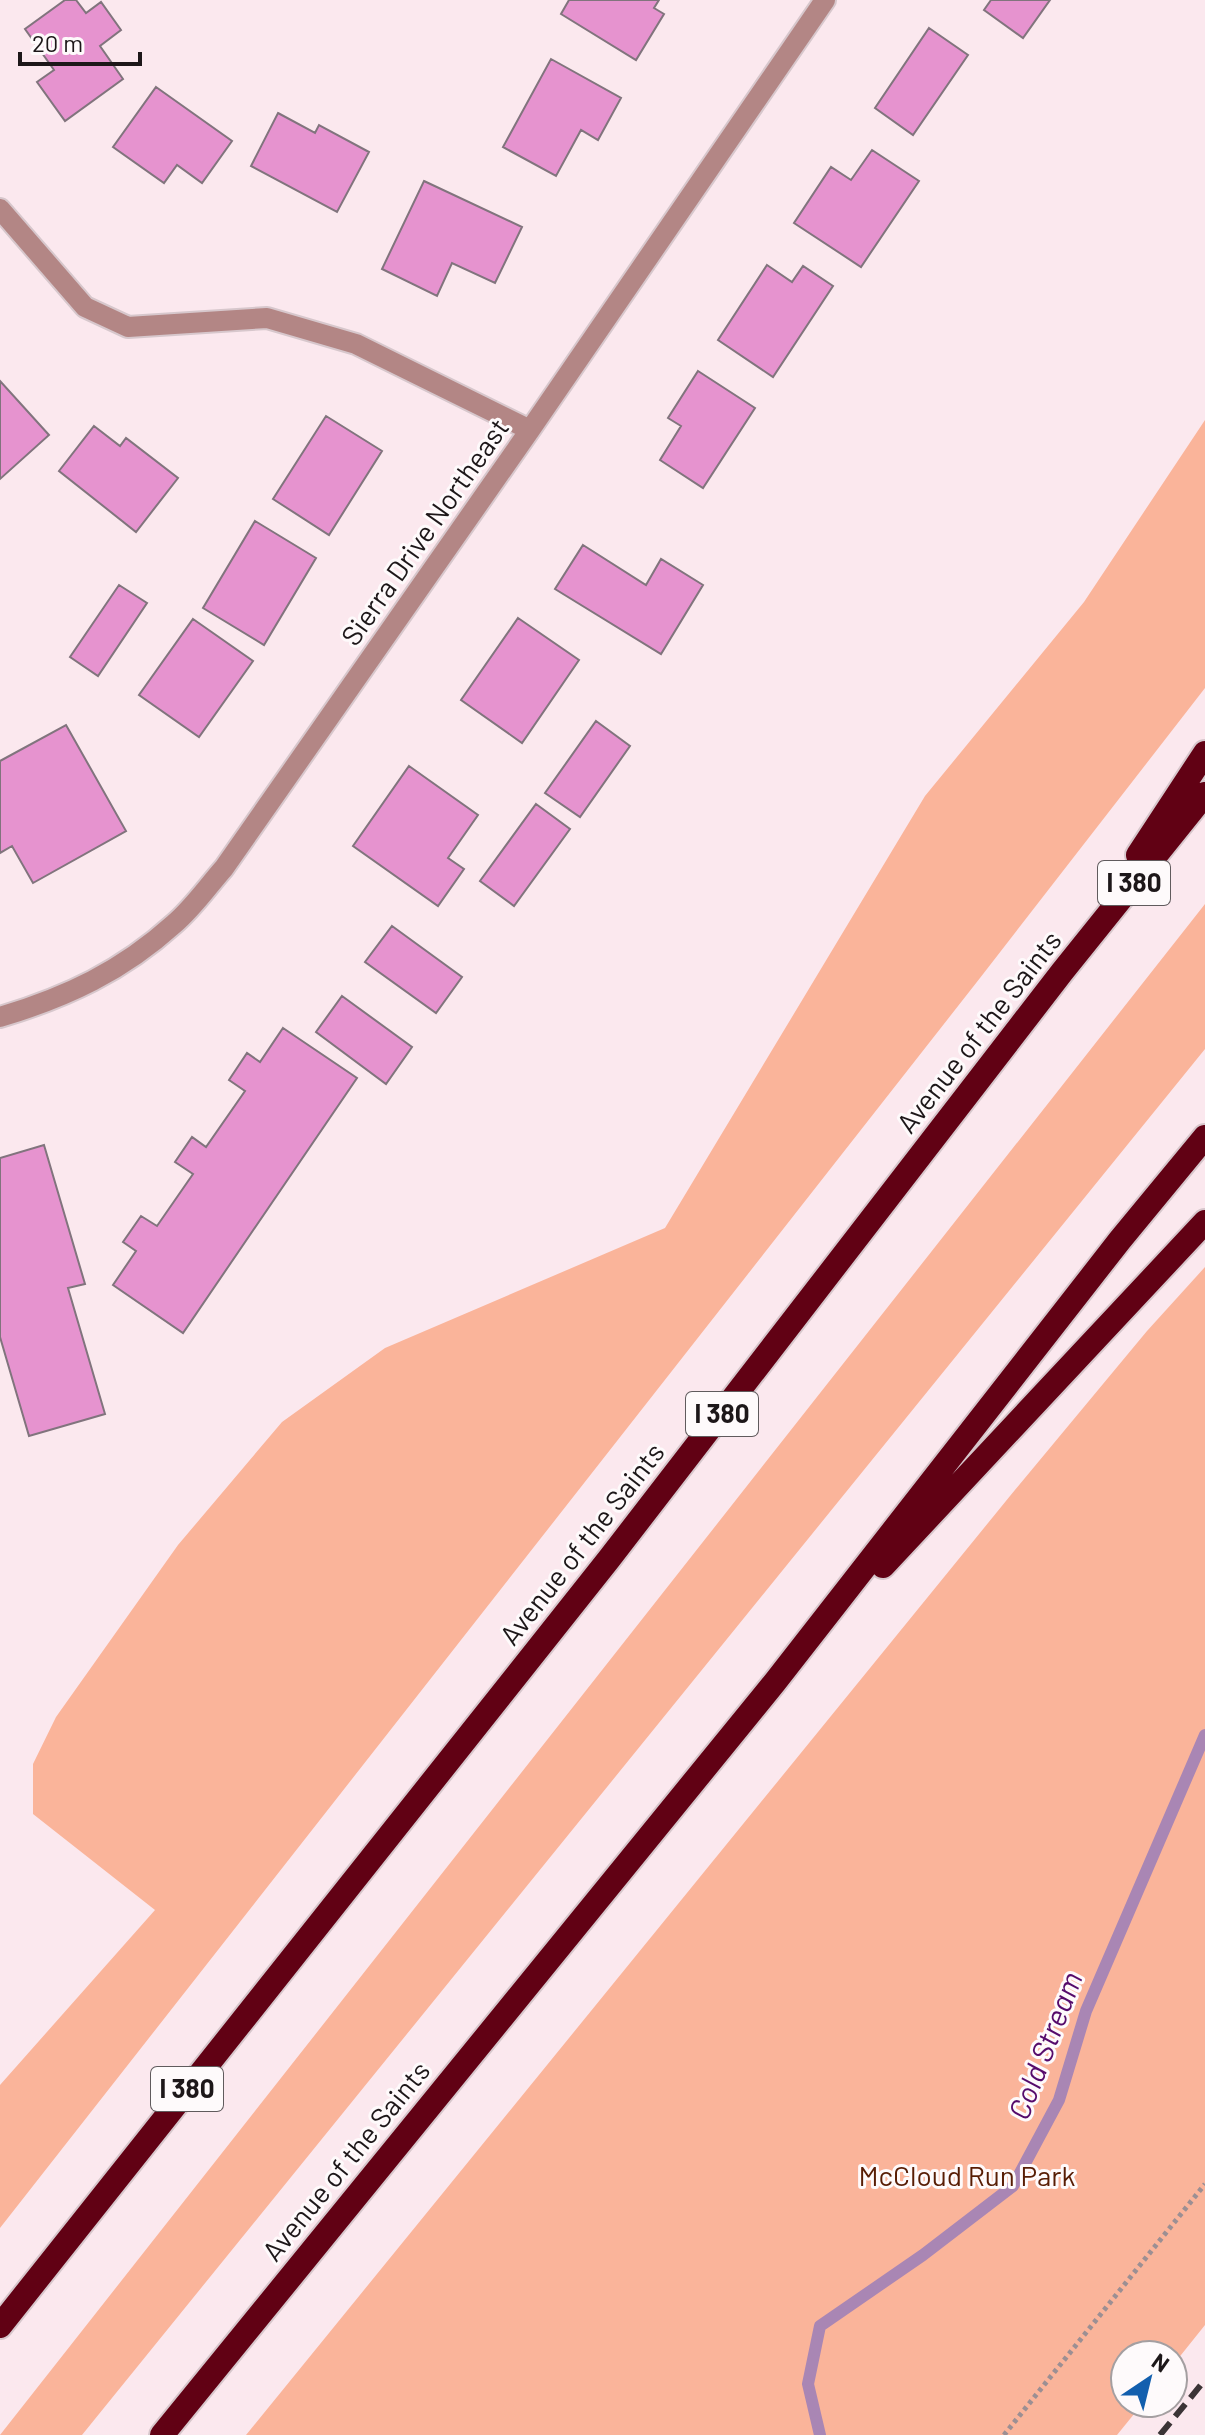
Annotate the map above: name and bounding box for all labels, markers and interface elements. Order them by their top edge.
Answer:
scale bar [20,16,140,66]
text: 20 m [32,28,83,57]
street label: Sierra Drive Northeast [333,411,515,651]
road number: I 380 [1098,861,1170,905]
street label: Avenue of the Saints [889,923,1068,1139]
road number: I 380 [686,1392,758,1436]
street label: Avenue of the Saints [492,1435,671,1651]
water label: Cold Stream [999,1966,1089,2124]
street label: Avenue of the Saints [254,2054,436,2267]
road number: I 380 [151,2067,223,2111]
park label: McCloud Run Park [858,2158,1076,2192]
north arrow [1109,2339,1189,2419]
text: N [1148,2347,1174,2377]

